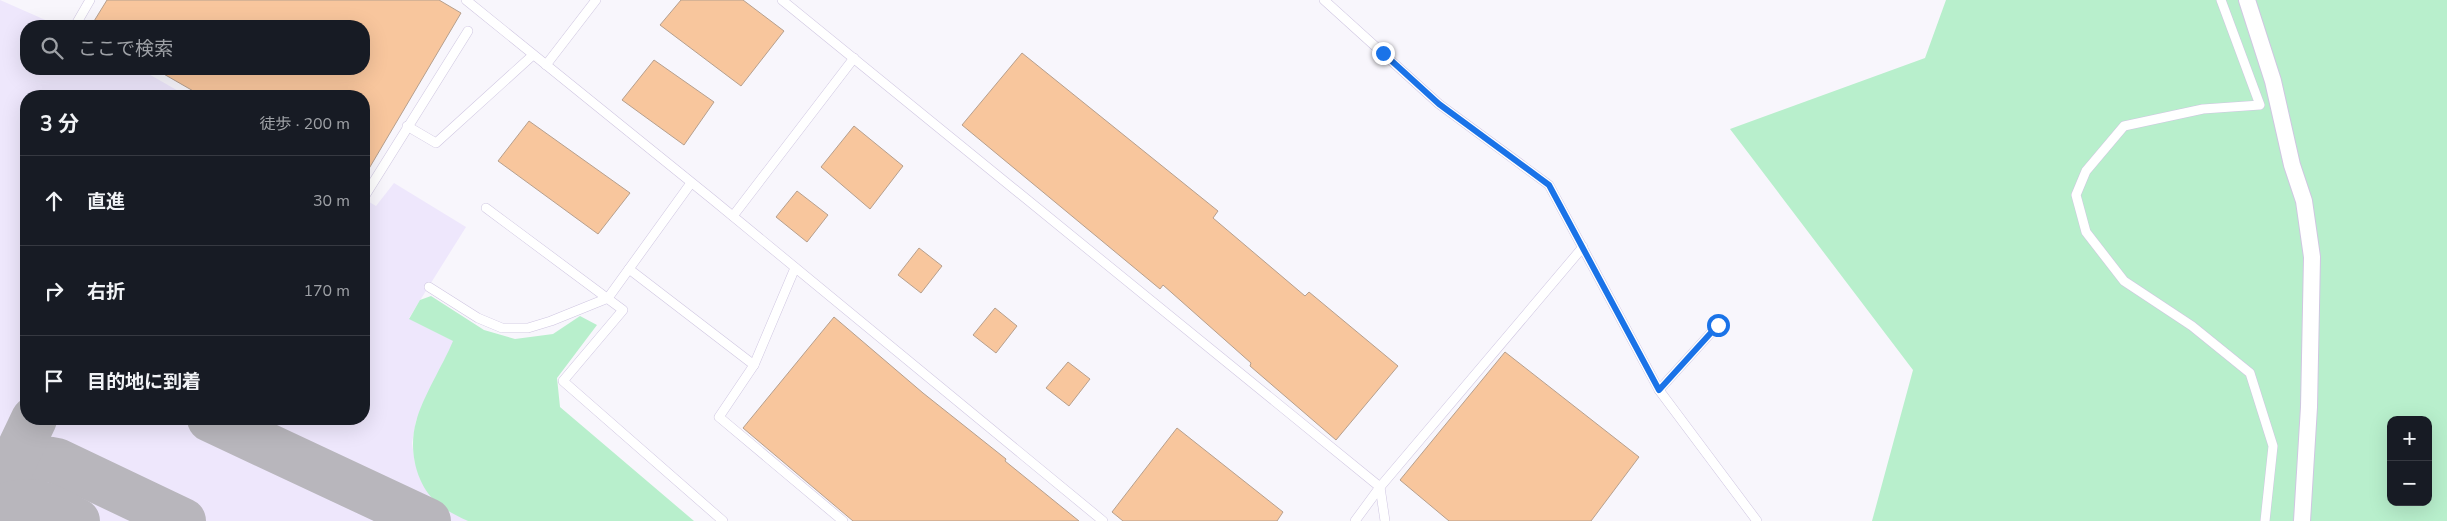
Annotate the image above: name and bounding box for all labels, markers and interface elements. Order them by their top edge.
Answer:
search box [20,20,370,75]
icon: search [38,34,66,62]
text: ここで検索 [78,36,173,62]
route end [1372,42,1395,65]
text: 3 分 [40,110,79,138]
text: 徒歩 · 200 m [260,113,350,135]
icon: ahead [40,187,68,215]
text: 直進 [87,189,125,215]
text: 30 m [313,190,350,212]
icon: right [40,277,68,305]
text: 右折 [87,279,125,305]
text: 170 m [303,280,350,302]
route start [1707,314,1730,337]
icon: arrive [40,367,68,395]
text: 目的地に到着 [87,369,201,395]
map controls [2387,416,2432,506]
button: + [2387,416,2432,461]
button: − [2387,461,2432,506]

